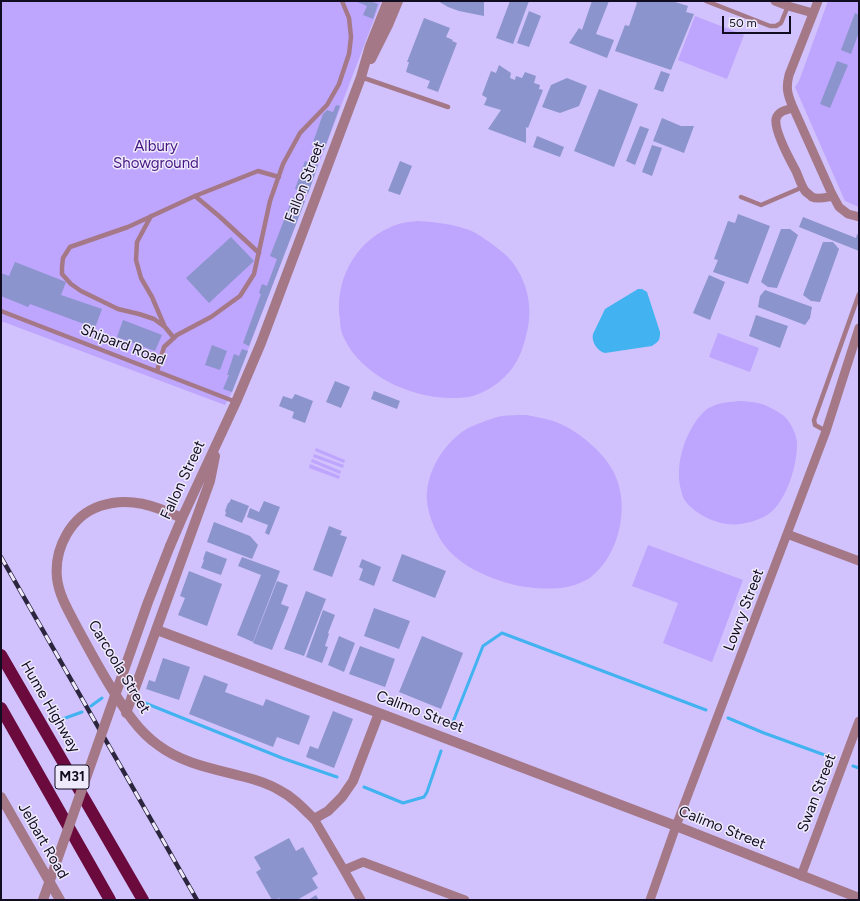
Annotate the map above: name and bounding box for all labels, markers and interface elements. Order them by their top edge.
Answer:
scale bar [724,8,793,34]
text: 50 m [729,16,757,30]
park label: Albury Showground [113,138,199,173]
street label: Fallon Street [281,139,329,225]
street label: Shipard Road [78,321,168,369]
street label: Fallon Street [157,438,209,522]
street label: Lowry Street [720,566,768,654]
street label: Carcoola Street [84,617,154,717]
street label: Hume Highway [16,658,84,756]
street label: Calimo Street [374,687,466,737]
street label: Swan Street [794,751,840,835]
road number: M31 [55,765,89,789]
street label: Jelbart Road [14,800,72,882]
street label: Calimo Street [676,802,768,854]

